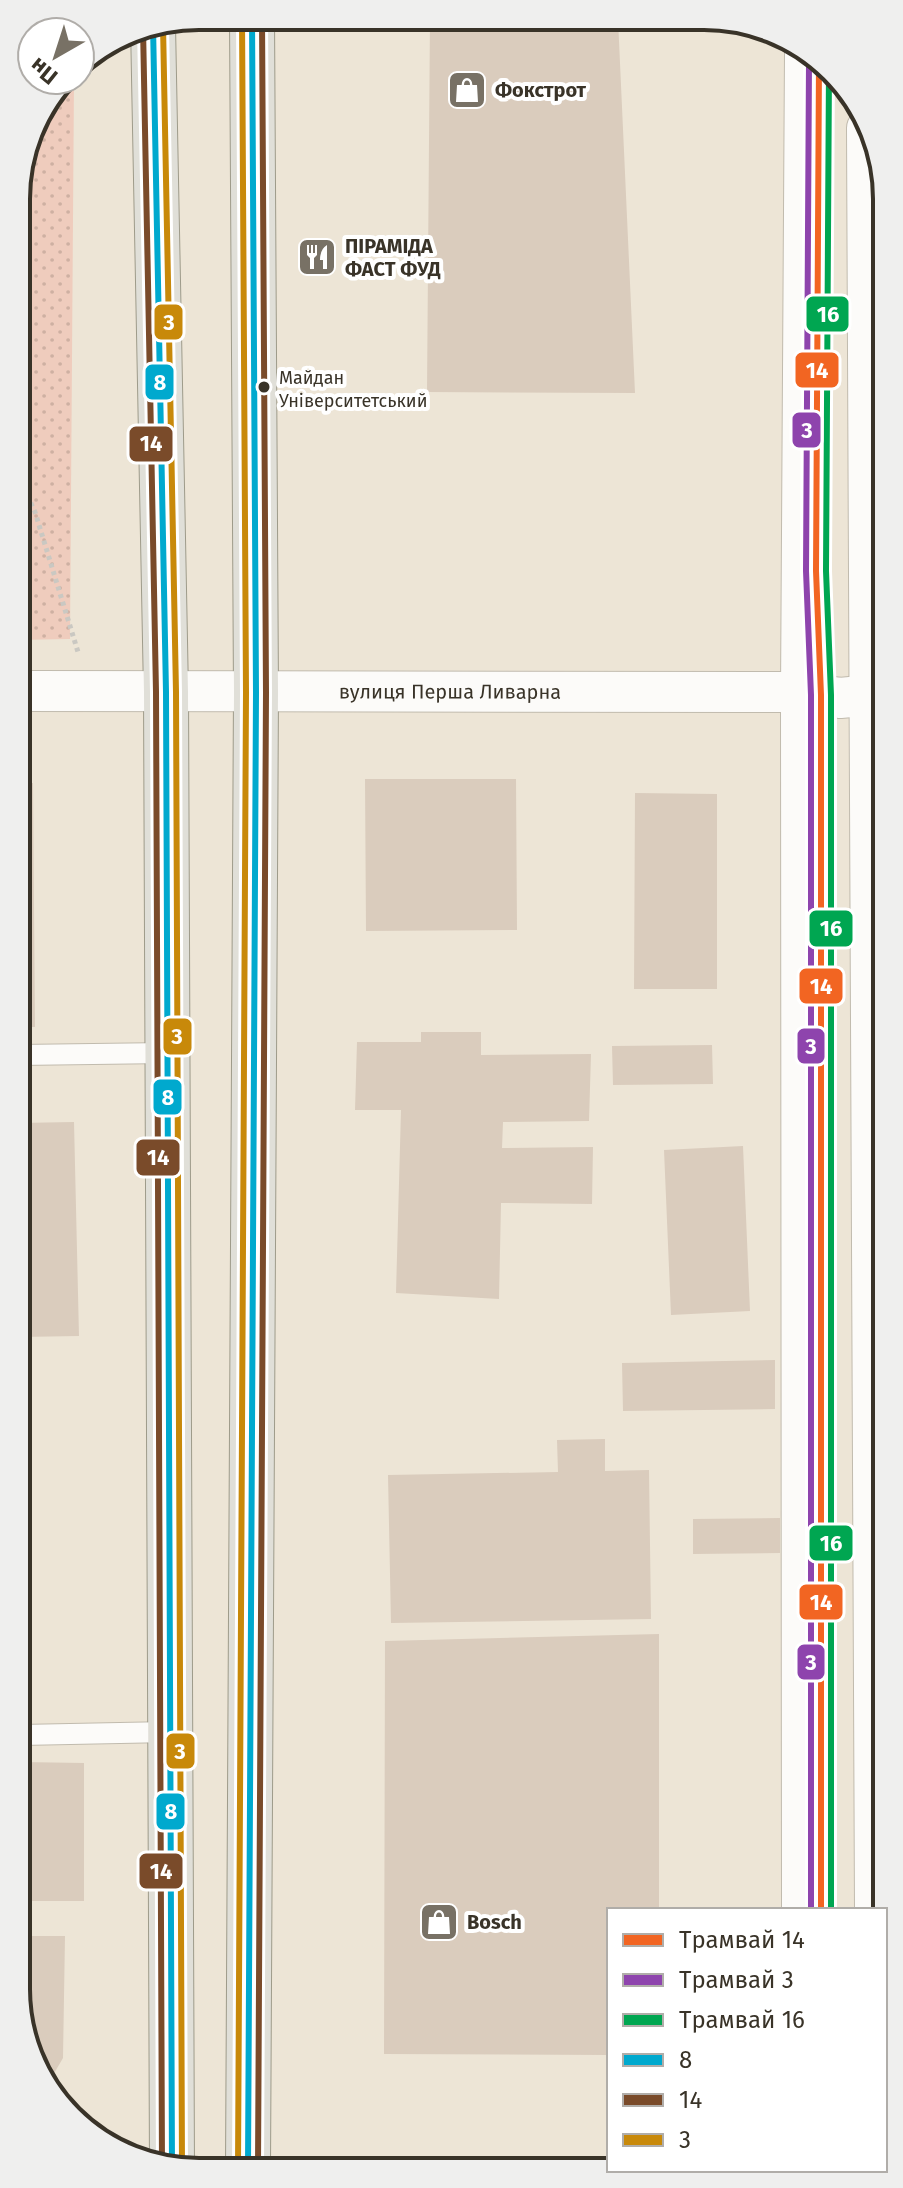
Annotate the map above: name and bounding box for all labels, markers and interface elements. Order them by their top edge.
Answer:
north arrow [16,16,96,96]
text: Пн [25,52,63,90]
shop icon: Фокстрот [446,69,488,111]
place label: Фокстрот [495,78,587,102]
place label: ПІРАМІДА ФАСТ ФУД [345,234,441,281]
restaurant icon: ПІРАМІДА ФАСТ ФУД [296,236,338,278]
line badge: 16 [805,295,850,333]
text: 16 [817,301,839,328]
line badge: 3 [153,303,184,341]
text: 3 [162,309,175,336]
line badge: 14 [794,351,840,389]
text: 14 [806,357,828,384]
line badge: 8 [144,363,175,401]
place label: Майдан Університетський [279,367,427,412]
text: 8 [154,369,167,396]
marker: Майдан Університетський [256,379,272,395]
line badge: 3 [791,411,822,449]
text: 3 [800,417,813,444]
line badge: 14 [128,425,174,463]
text: 14 [140,430,162,457]
street label: вулиця Перша Ливарна [339,679,561,704]
line badge: 16 [808,909,854,948]
text: 16 [820,915,842,942]
line badge: 14 [798,967,844,1005]
text: 14 [810,973,832,1000]
line badge: 3 [162,1017,193,1056]
text: 3 [170,1023,183,1050]
line badge: 3 [796,1027,826,1065]
text: 3 [804,1033,817,1060]
line badge: 8 [152,1078,183,1116]
text: 8 [162,1084,175,1111]
line badge: 14 [135,1138,181,1177]
text: 14 [147,1144,169,1171]
line badge: 16 [808,1524,854,1562]
text: 16 [820,1530,842,1557]
line badge: 14 [798,1583,844,1621]
text: 14 [810,1589,832,1616]
line badge: 3 [796,1643,826,1681]
text: 3 [804,1649,817,1676]
line badge: 3 [165,1732,196,1770]
text: 3 [173,1738,186,1765]
line badge: 8 [155,1792,186,1831]
text: 8 [165,1798,178,1825]
line badge: 14 [138,1852,184,1890]
text: 14 [150,1858,172,1885]
shop icon: Bosch [418,1901,460,1943]
legend [607,1908,887,2172]
place label: Bosch [467,1910,522,1934]
text: Трамвай 14 [679,1926,805,1954]
text: Трамвай 3 [679,1966,794,1994]
text: Трамвай 16 [679,2006,805,2034]
text: 8 [679,2046,692,2074]
text: 14 [679,2086,702,2114]
text: 3 [679,2126,691,2154]

